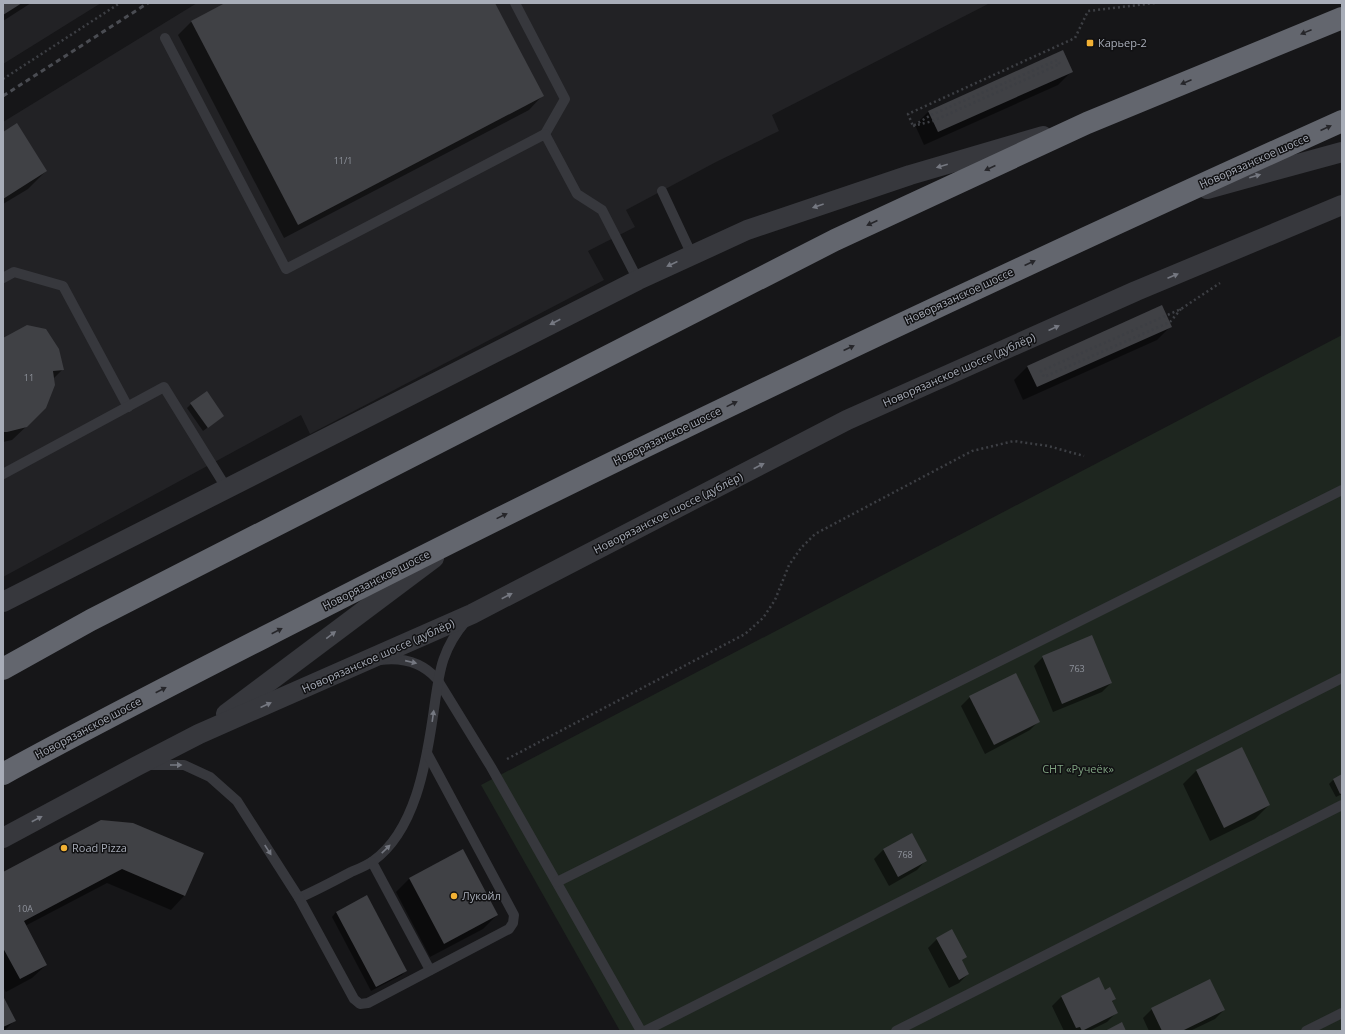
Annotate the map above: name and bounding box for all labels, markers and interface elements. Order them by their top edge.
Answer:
one-way arrow [1300,29,1311,35]
place label: Карьер-2 [1098,35,1147,50]
marker: Карьер-2 [1085,38,1095,48]
one-way arrow [1179,79,1191,85]
one-way arrow [1321,125,1332,131]
street label: Новорязанское шоссе [1197,130,1311,192]
house number: 11/1 [334,154,352,167]
one-way arrow [936,163,948,169]
one-way arrow [984,165,996,171]
one-way arrow [1249,173,1261,179]
one-way arrow [812,203,824,209]
one-way arrow [866,220,878,226]
one-way arrow [1025,260,1037,266]
one-way arrow [666,261,677,267]
street label: Новорязанское шоссе [902,264,1016,327]
one-way arrow [1168,272,1180,278]
one-way arrow [550,319,561,325]
one-way arrow [1049,325,1060,331]
street label: Новорязанское шоссе (дублёр) [880,329,1037,410]
one-way arrow [843,345,855,351]
house number: 11 [24,371,34,384]
one-way arrow [726,401,737,407]
street label: Новорязанское шоссе [610,403,723,468]
one-way arrow [753,463,765,469]
street label: Новорязанское шоссе (дублёр) [591,468,745,557]
one-way arrow [496,513,507,520]
street label: Новорязанское шоссе [320,546,432,613]
one-way arrow [501,593,512,599]
street label: Новорязанское шоссе (дублёр) [299,615,456,696]
one-way arrow [271,627,282,634]
one-way arrow [325,631,336,640]
one-way arrow [405,660,417,666]
house number: 763 [1069,662,1085,675]
one-way arrow [155,686,167,693]
street label: Новорязанское шоссе [32,693,144,762]
one-way arrow [261,702,272,708]
one-way arrow [430,710,436,722]
park label: СНТ «Ручеёк» [1042,761,1114,776]
one-way arrow [170,762,183,768]
one-way arrow [32,816,43,822]
place label: Road Pizza [72,840,127,855]
marker: Road Pizza [59,843,69,853]
one-way arrow [264,845,272,855]
one-way arrow [381,845,390,854]
house number: 768 [897,848,913,861]
place label: Лукойл [462,888,501,903]
marker: Лукойл [449,891,459,901]
house number: 10А [17,902,33,915]

